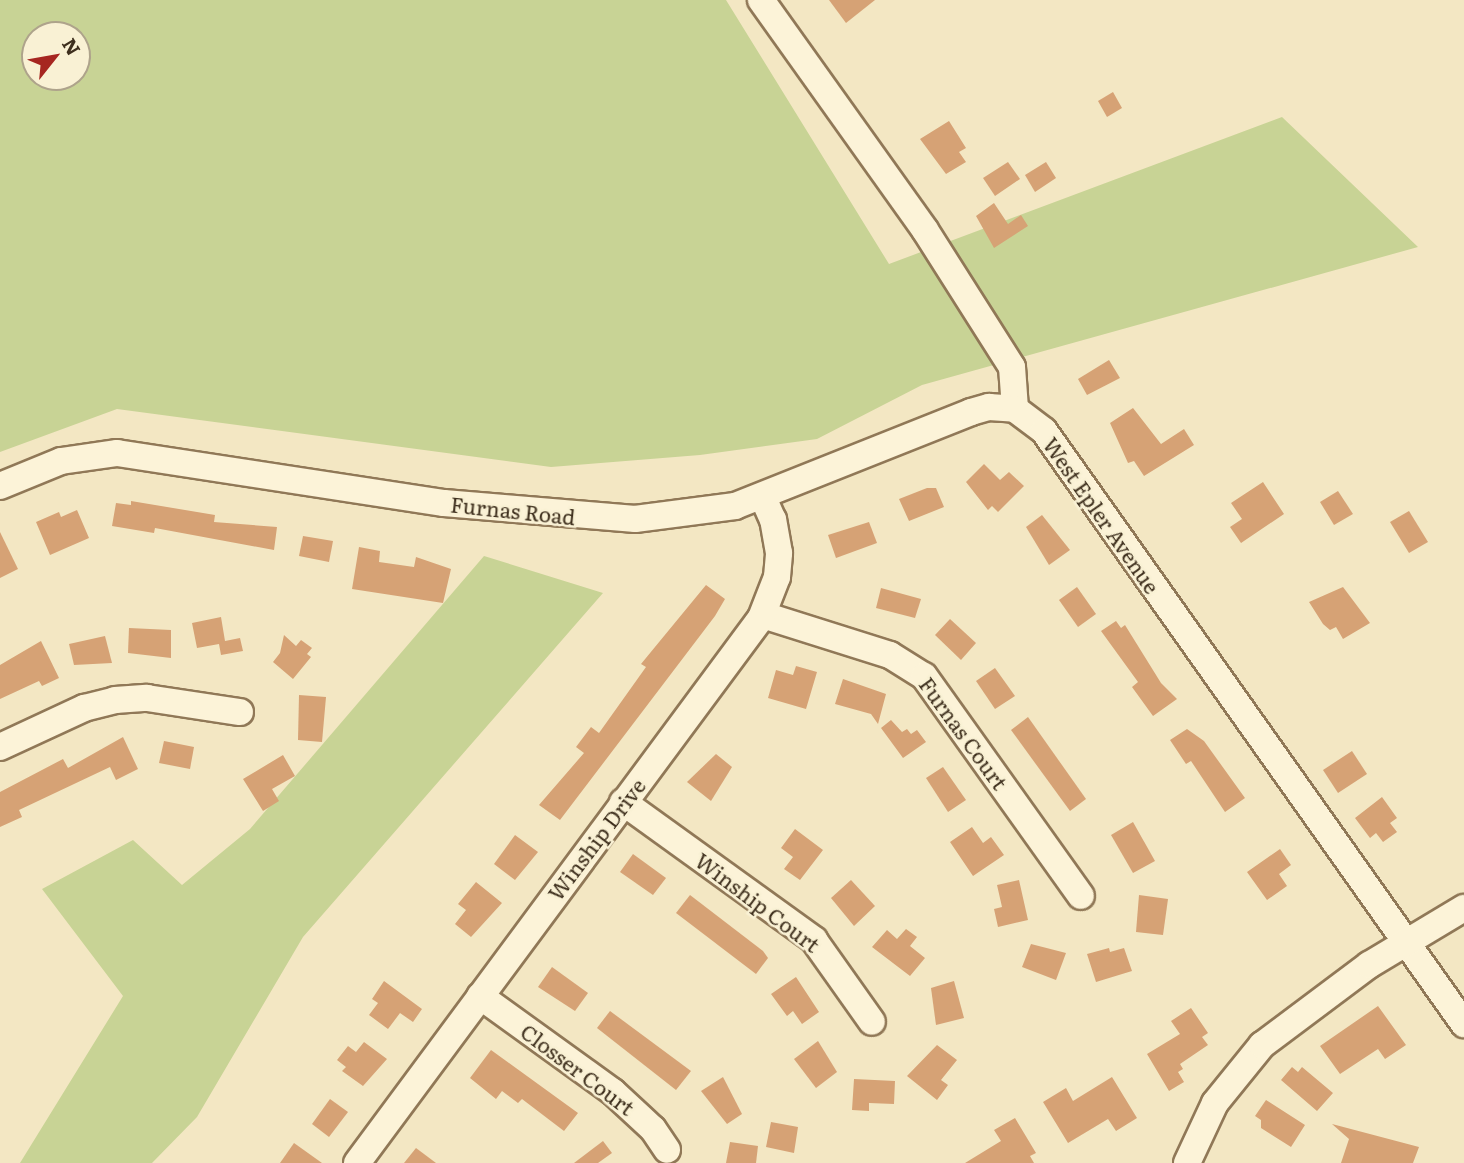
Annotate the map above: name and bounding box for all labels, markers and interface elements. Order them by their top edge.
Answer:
north arrow [21,21,91,91]
text: N [56,32,88,60]
street label: West Epler Avenue [1039,432,1165,598]
street label: Furnas Road [449,491,577,529]
street label: Furnas Court [915,672,1013,794]
street label: Winship Drive [542,773,650,905]
street label: Winship Court [691,847,825,957]
street label: Closser Court [516,1018,640,1120]

